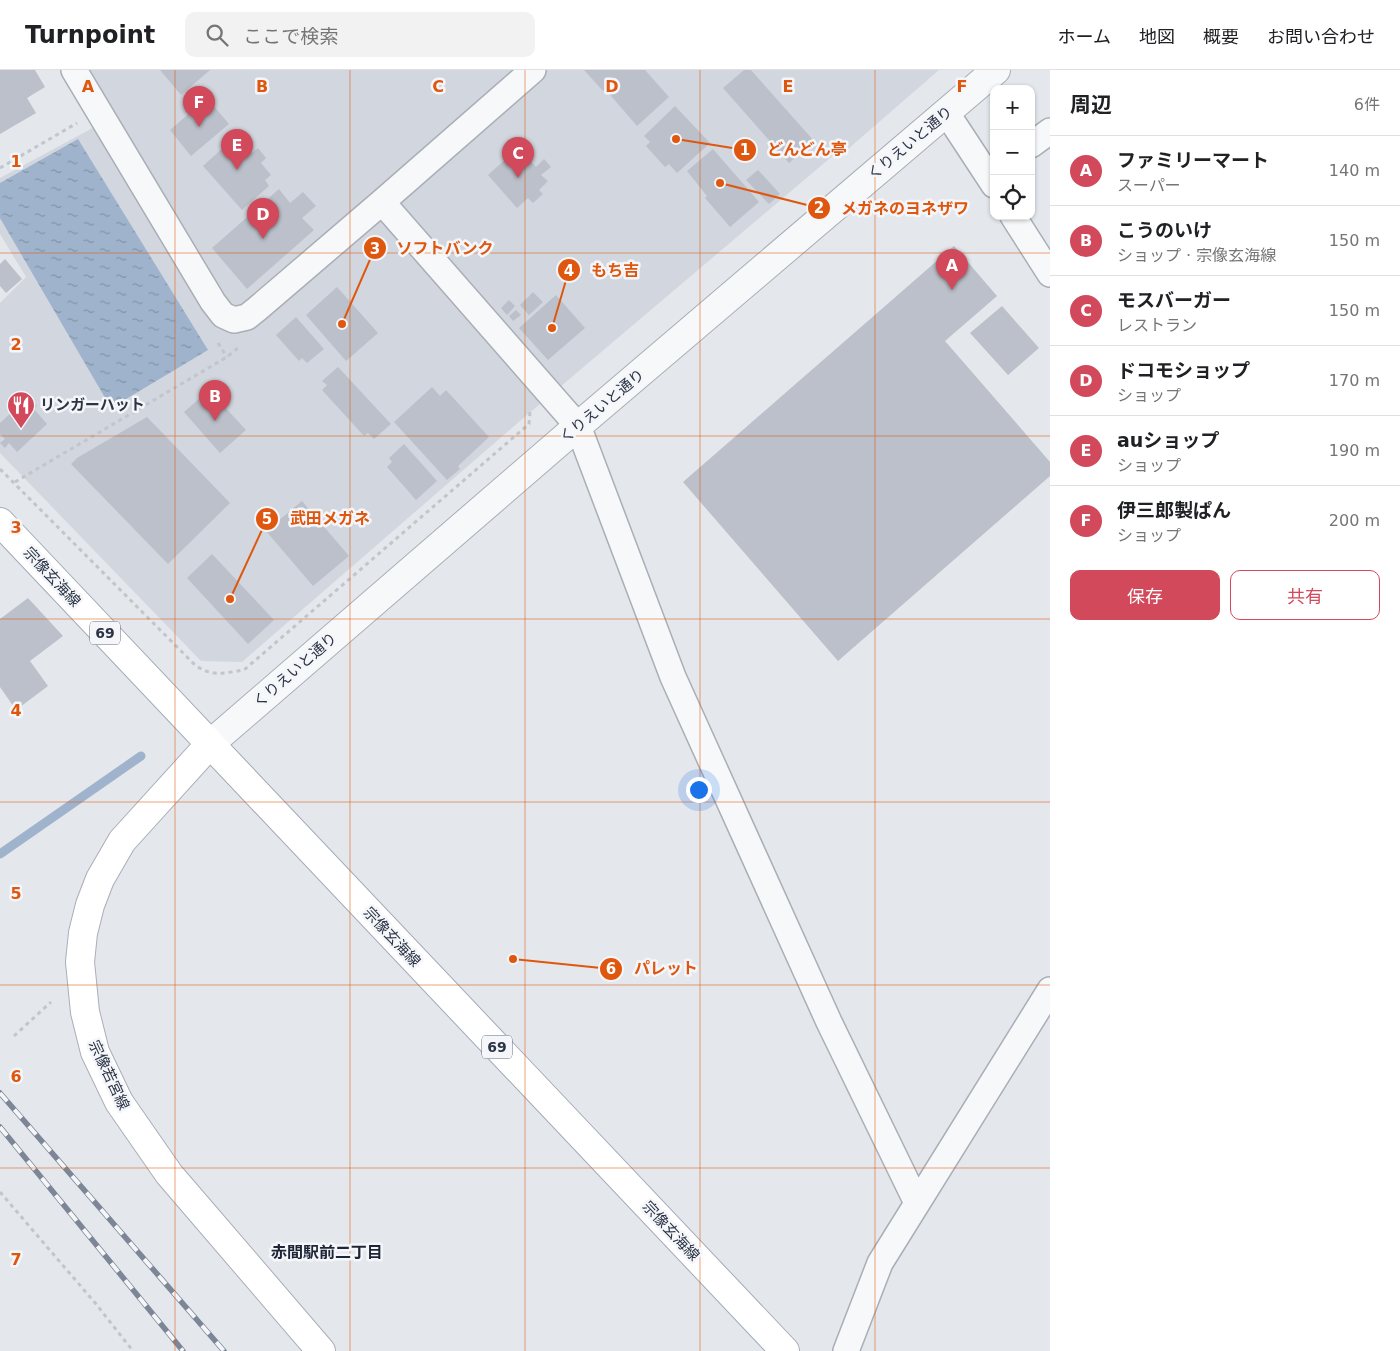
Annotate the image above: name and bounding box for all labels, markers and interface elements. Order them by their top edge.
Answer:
search box [185,12,535,57]
text: Turnpoint [25,21,155,49]
icon: search [203,21,231,49]
text: ここで検索 [243,25,338,47]
text: ホーム [1058,26,1111,47]
text: 地図 [1139,26,1175,47]
text: 概要 [1203,26,1239,47]
text: お問い合わせ [1267,26,1375,47]
text: A [82,77,95,96]
text: B [256,77,268,96]
text: C [432,77,444,96]
text: D [605,77,619,96]
text: E [783,77,793,96]
text: F [957,77,967,96]
map controls [990,85,1035,220]
button: + [990,85,1035,130]
pin: F [183,86,215,127]
text: 周辺 [1070,93,1112,117]
text: 6件 [1354,95,1380,114]
street label: くりえいと通り [864,102,956,184]
pin: E [221,129,253,170]
button: − [990,130,1035,175]
callout: どんどん亭 [732,134,857,165]
pin: C [502,137,534,178]
text: どんどん亭 [767,140,847,159]
text: 1 [740,141,750,159]
text: ファミリーマート [1117,149,1269,171]
text: 1 [10,152,22,171]
text: A [1080,161,1092,180]
text: 140 m [1329,161,1380,180]
button: locate [990,175,1035,220]
text: スーパー [1117,176,1181,195]
callout: メガネのヨネザワ [806,193,979,224]
pin: D [247,198,279,239]
text: 2 [814,199,824,217]
text: メガネのヨネザワ [841,199,969,218]
text: こうのいけ [1117,219,1212,241]
text: B [1080,231,1092,250]
text: 150 m [1329,231,1380,250]
callout: ソフトバンク [362,233,503,264]
text: ソフトバンク [397,239,493,258]
text: 3 [370,240,380,258]
text: ショップ · 宗像玄海線 [1117,246,1276,265]
pin: A [936,249,968,290]
callout: もち吉 [556,255,649,286]
text: もち吉 [591,261,639,280]
text: 4 [564,262,574,280]
text: モスバーガー [1117,289,1231,311]
text: C [1080,301,1092,320]
text: 150 m [1329,301,1380,320]
text: レストラン [1117,316,1197,335]
text: 2 [10,335,22,354]
text: ドコモショップ [1117,359,1250,381]
street label: くりえいと通り [556,365,648,447]
text: D [1079,371,1093,390]
text: 170 m [1329,371,1380,390]
pin: B [199,380,231,421]
text: ショップ [1117,386,1181,405]
restaurant icon: リンガーハット [6,390,36,429]
place label: リンガーハット [40,396,145,414]
text: auショップ [1117,429,1219,451]
text: E [1081,441,1091,460]
text: 190 m [1329,441,1380,460]
text: ショップ [1117,456,1181,475]
text: 伊三郎製ぱん [1117,499,1231,521]
callout: 武田メガネ [255,503,380,534]
text: 武田メガネ [290,509,370,528]
text: 5 [262,510,272,528]
text: F [1081,511,1091,530]
text: 200 m [1329,511,1380,530]
text: 3 [10,518,22,537]
text: ショップ [1117,526,1181,545]
street label: 宗像玄海線 [20,543,84,611]
button: 保存 [1070,570,1220,620]
button: 共有 [1230,570,1380,620]
road number: 69 [90,622,120,644]
street label: くりえいと通り [249,629,341,711]
text: 4 [10,701,22,720]
your location [686,777,712,803]
text: 5 [10,884,22,903]
street label: 宗像玄海線 [360,903,424,971]
callout: パレット [599,953,708,984]
text: パレット [634,959,698,978]
text: 6 [606,960,616,978]
road number: 69 [482,1036,512,1059]
street label: 宗像若宮線 [85,1037,133,1113]
text: 6 [10,1067,22,1086]
street label: 宗像玄海線 [639,1197,703,1265]
district label: 赤間駅前二丁目 [271,1243,383,1262]
text: 7 [10,1250,22,1269]

